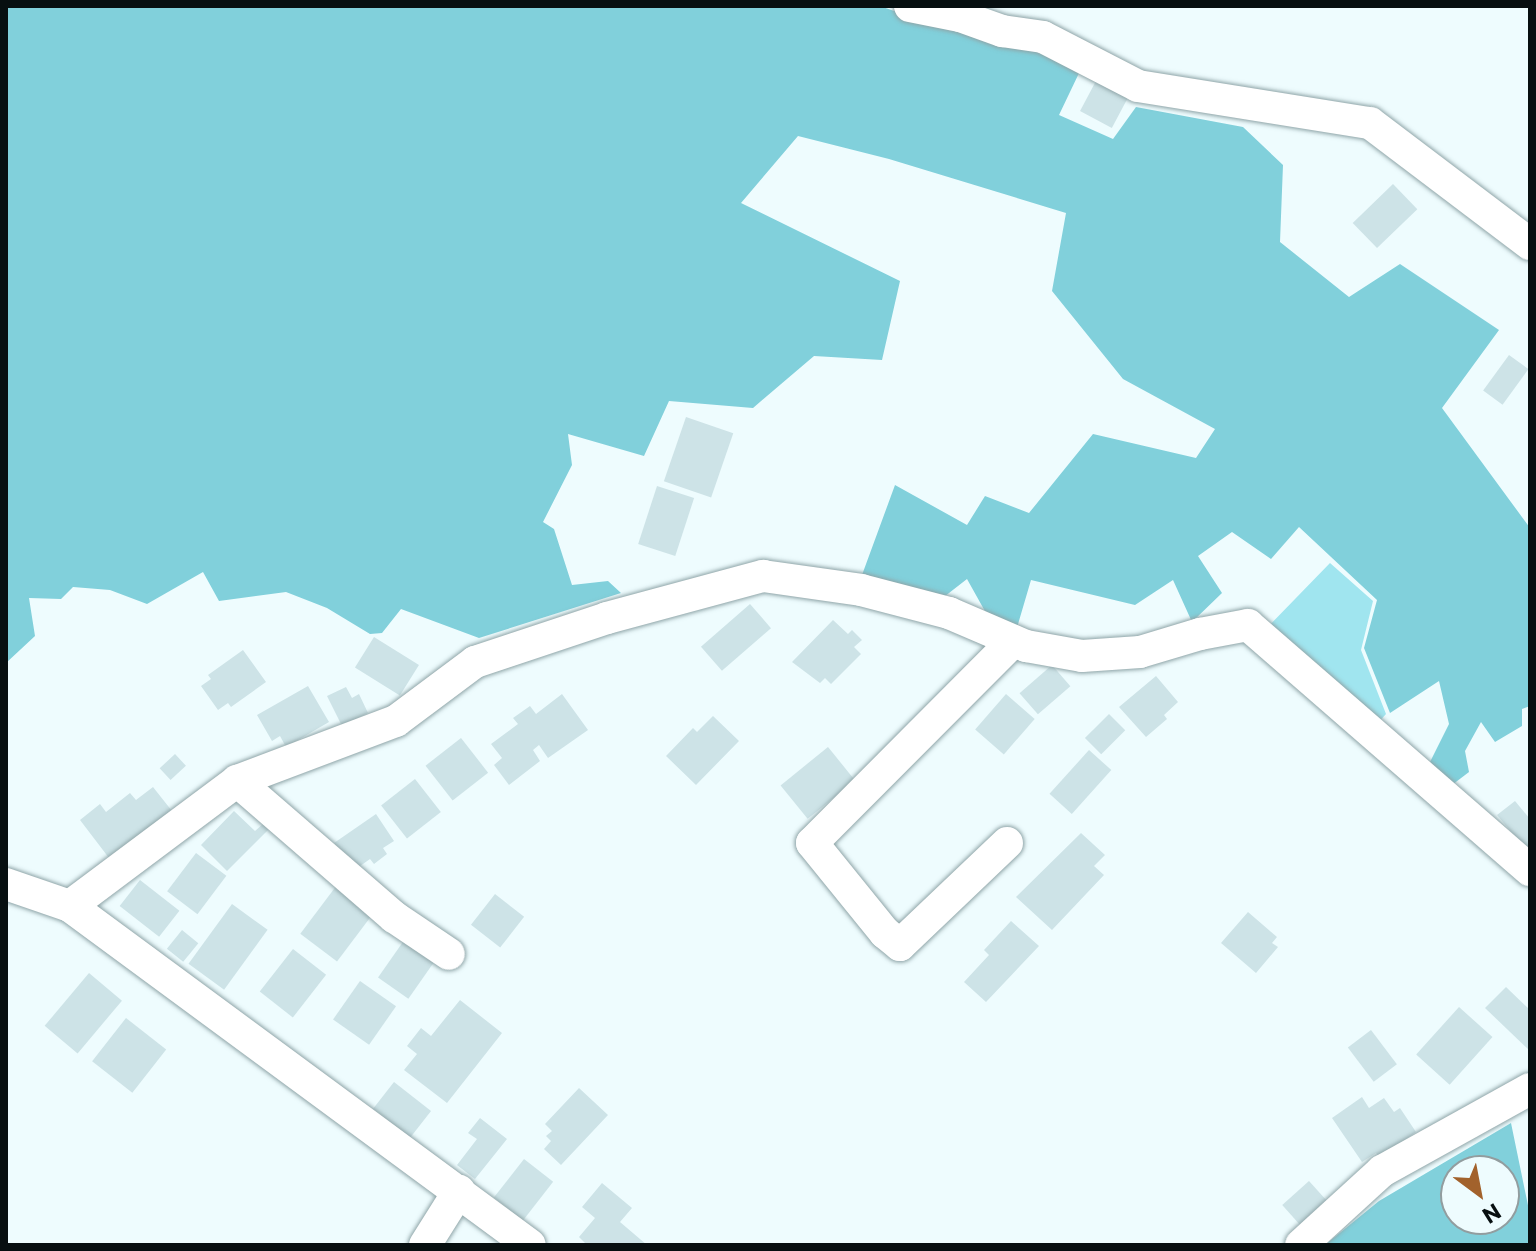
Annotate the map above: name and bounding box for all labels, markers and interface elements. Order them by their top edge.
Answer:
north arrow [1440,1155,1520,1235]
text: N [1478,1198,1506,1230]

